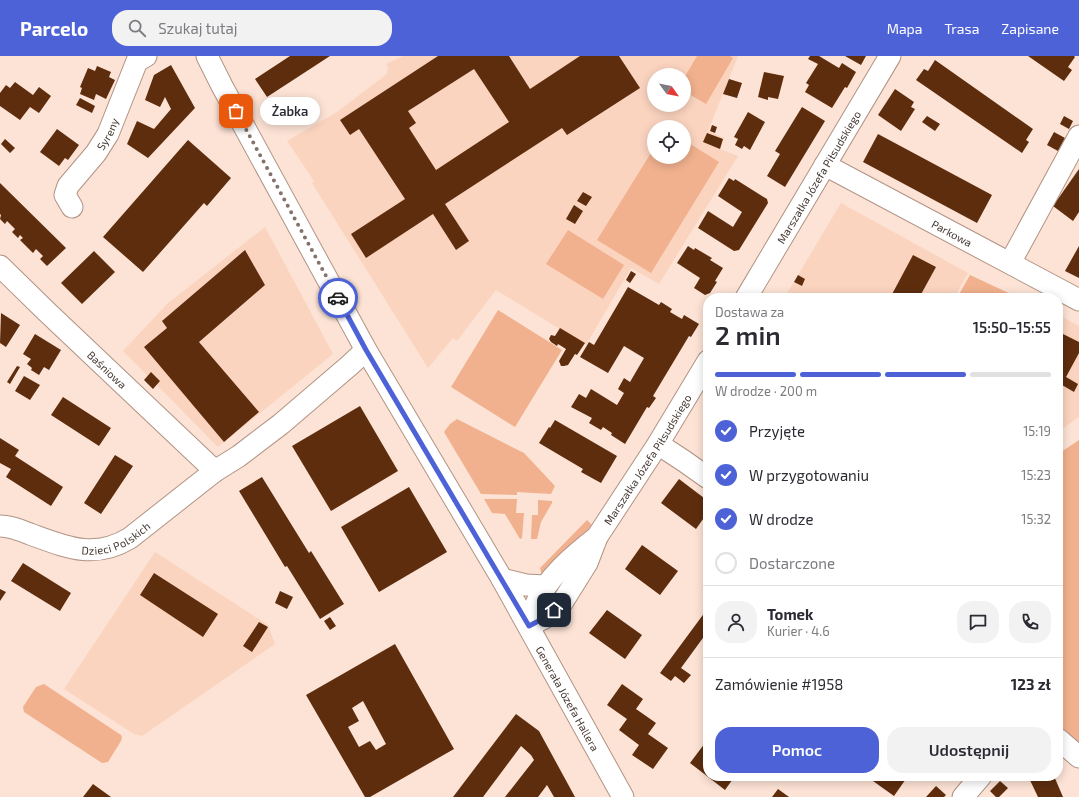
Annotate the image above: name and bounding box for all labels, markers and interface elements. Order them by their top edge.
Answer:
search box [112,10,392,46]
text: Parcelo [20,17,88,40]
icon: search [126,17,148,39]
text: Szukaj tutaj [158,19,237,37]
text: Mapa [887,20,922,37]
text: Trasa [944,20,979,37]
text: Zapisane [1001,20,1059,37]
north arrow [647,68,691,112]
map controls [647,68,691,164]
pin [219,94,253,128]
callout: Żabka [260,97,320,125]
icon: bag [225,100,247,122]
text: Żabka [272,103,308,119]
street label: Marszałka Józefa Piłsudskiego [774,108,863,246]
street label: Syreny [93,116,120,152]
button: locate [647,120,691,164]
street label: Parkowa [930,217,974,249]
courier [318,278,358,318]
icon: car [327,287,349,309]
text: Dostawa za [715,304,784,320]
text: 15:50–15:55 [973,318,1051,336]
text: 2 min [715,319,781,350]
street label: Baśniowa [85,348,130,391]
text: W drodze · 200 m [715,383,817,399]
street label: Marszałka Józefa Piłsudskiego [601,391,693,527]
icon: check [715,420,737,442]
text: Przyjęte [749,422,805,440]
text: 15:19 [1023,423,1051,439]
icon: check [715,464,737,486]
text: W przygotowaniu [749,466,869,484]
text: 15:23 [1021,467,1051,483]
icon: check [715,508,737,530]
text: W drodze [749,510,814,528]
text: 15:32 [1021,511,1051,527]
street label: Dzieci Polskich [81,519,152,556]
text: Dostarczone [749,554,835,572]
pin [537,593,571,627]
icon: home [543,599,565,621]
button: person [715,601,757,643]
button: chat [957,601,999,643]
button: phone [1009,601,1051,643]
text: Tomek [767,605,813,623]
text: Kurier · 4.6 [767,623,830,639]
street label: Generała Józefa Hallera [534,643,603,753]
text: Zamówienie #1958 [715,675,843,693]
text: 123 zł [1011,675,1051,693]
button: Pomoc [715,727,879,773]
button: Udostępnij [887,727,1051,773]

